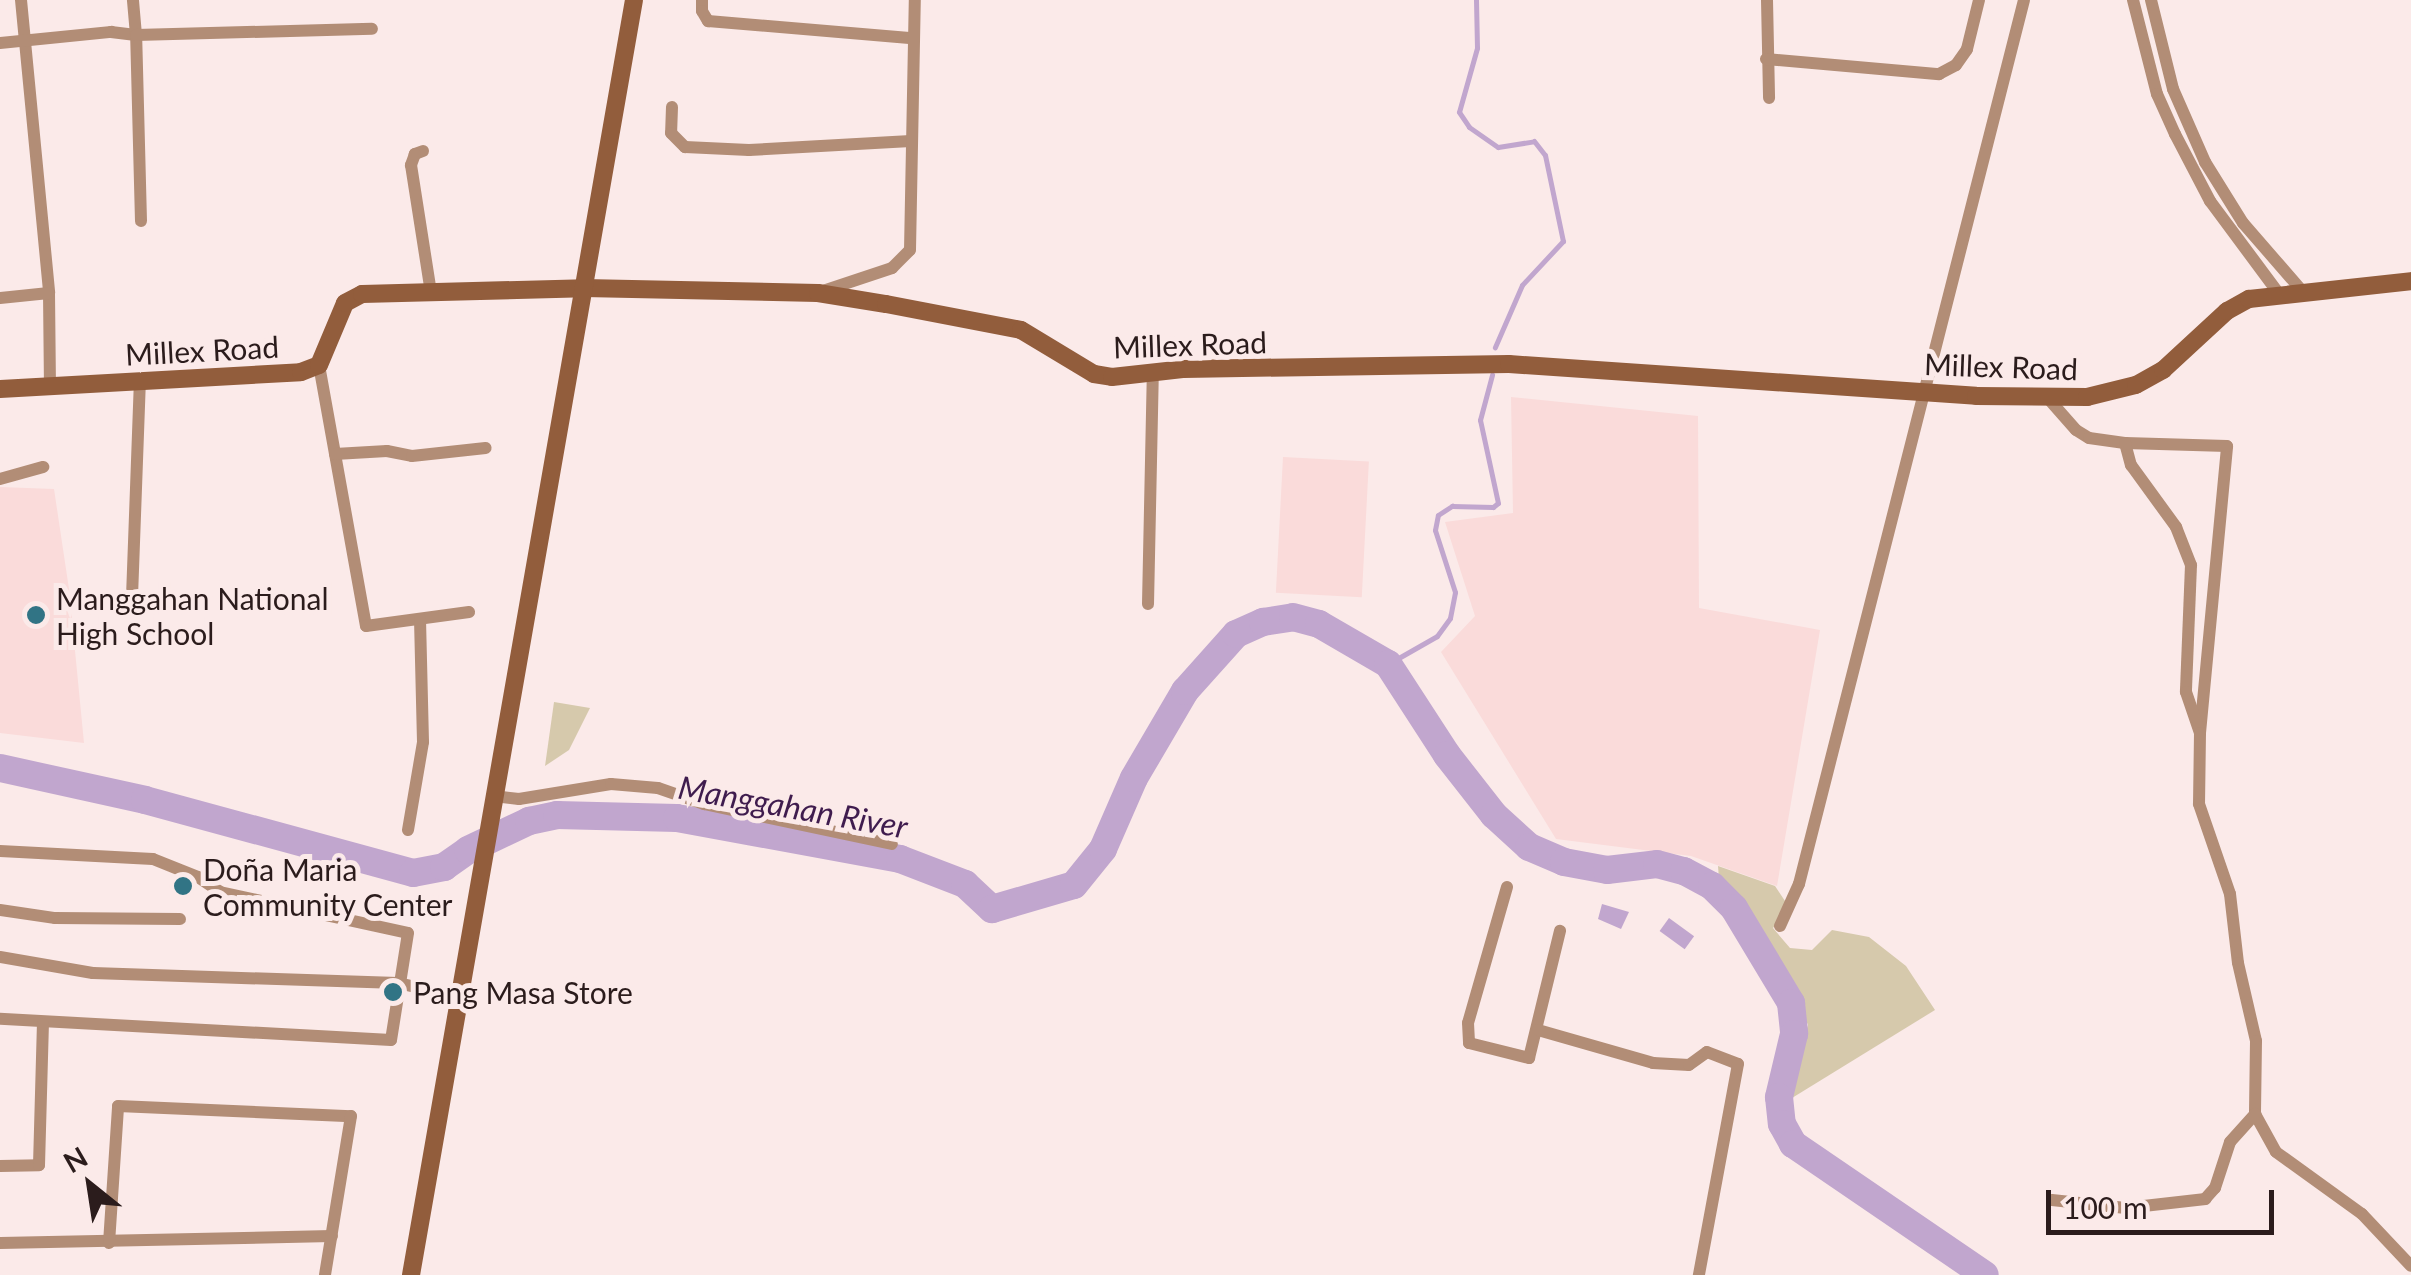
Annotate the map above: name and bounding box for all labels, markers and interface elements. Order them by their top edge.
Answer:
street label: Millex Road [1113,323,1267,365]
street label: Millex Road [124,328,280,372]
street label: Millex Road [1924,345,2078,387]
place label: Manggahan National High School [56,580,329,650]
marker: Manggahan National High School [25,604,47,626]
water label: Manggahan River [675,768,911,846]
place label: Doña Maria Community Center [203,851,453,922]
marker: Doña Maria Community Center [172,875,194,897]
place label: Pang Masa Store [413,974,633,1010]
marker: Pang Masa Store [382,981,404,1003]
north arrow [40,1135,140,1235]
text: N [57,1139,93,1179]
scale bar [2051,1170,2278,1232]
text: 100 m [2063,1189,2148,1225]

